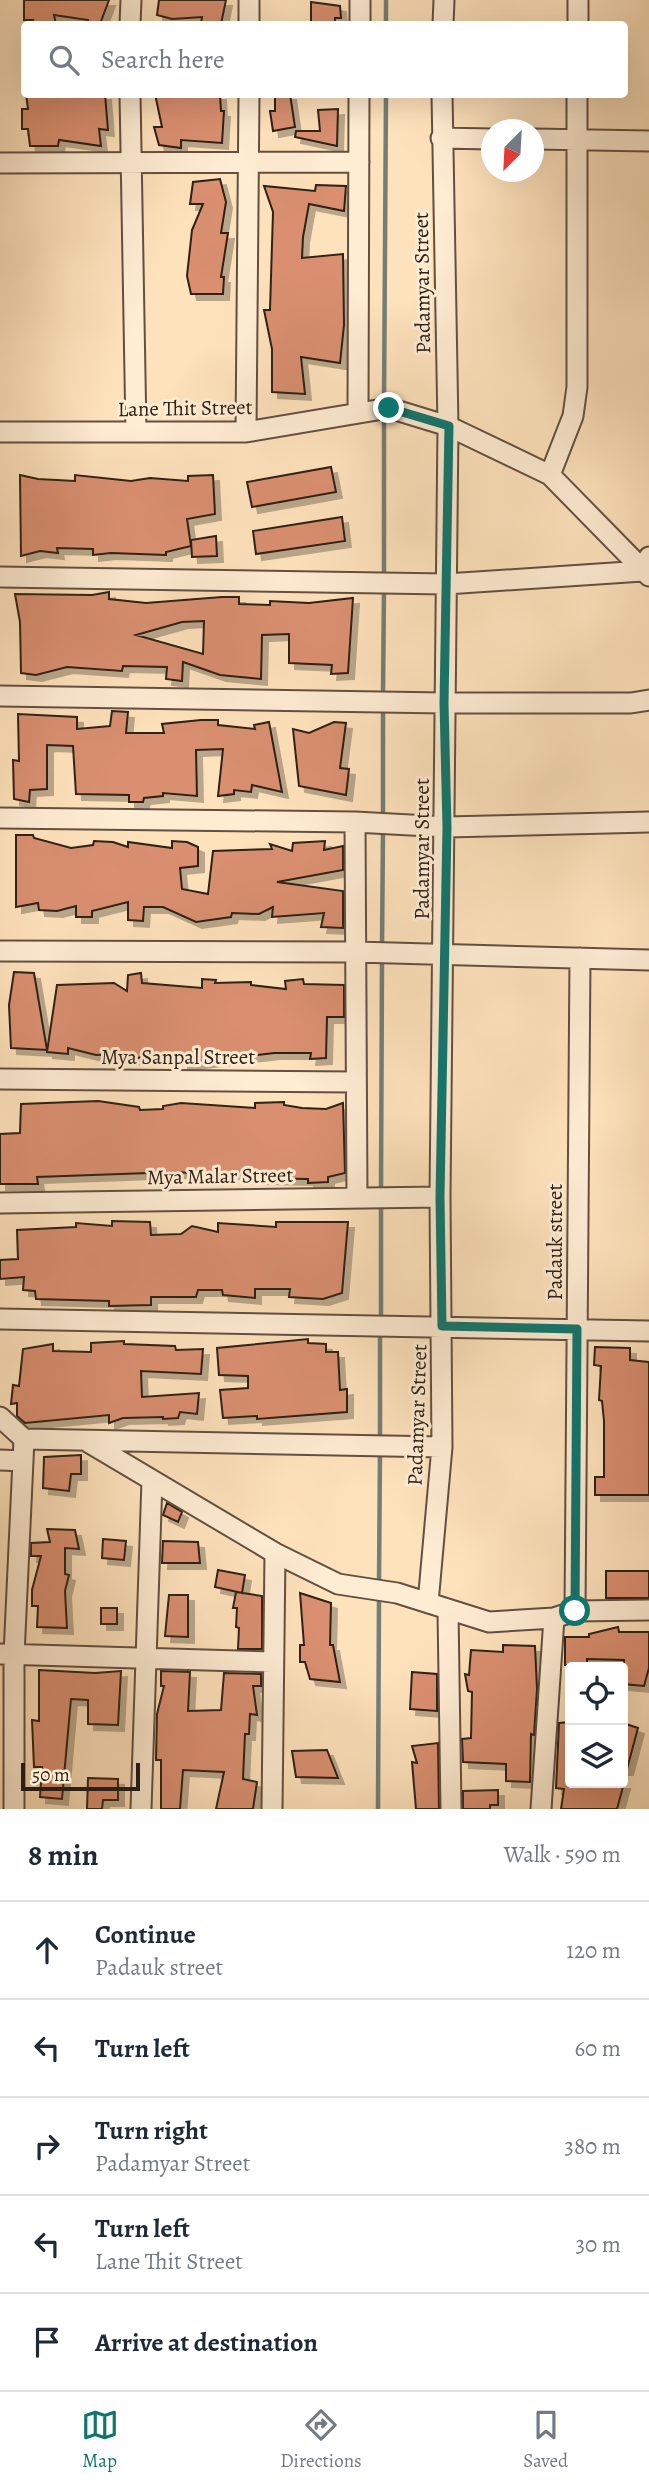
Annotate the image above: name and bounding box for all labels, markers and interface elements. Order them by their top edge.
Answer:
search box [21,21,628,98]
icon: search [45,41,83,79]
text: Search here [101,42,225,77]
north arrow [481,119,544,182]
street label: Padamyar Street [407,212,437,354]
route end [373,392,404,423]
street label: Lane Thit Street [117,393,253,423]
street label: Padamyar Street [408,778,436,920]
street label: Mya Sanpal Street [101,1043,255,1071]
street label: Mya Malar Street [147,1161,294,1191]
street label: Padauk street [541,1183,569,1300]
street label: Padamyar Street [401,1344,433,1486]
route start [559,1595,590,1626]
map controls [565,1662,628,1788]
button: locate [565,1662,628,1725]
button: layers [565,1725,628,1788]
scale bar [21,1760,140,1792]
text: 50 m [32,1762,70,1788]
text: 8 min [28,1835,98,1875]
text: Walk · 590 m [504,1839,621,1870]
text: Continue [95,1917,196,1952]
icon: ahead [28,1931,66,1969]
text: 120 m [566,1935,621,1966]
text: Padauk street [95,1952,223,1983]
icon: left [28,2029,66,2067]
text: Turn left [95,2031,190,2066]
text: 60 m [574,2033,621,2064]
text: Turn right [95,2113,208,2148]
icon: right [28,2127,66,2165]
text: 380 m [564,2131,621,2162]
text: Padamyar Street [95,2148,250,2179]
text: Turn left [95,2211,190,2246]
icon: left [28,2225,66,2263]
text: 30 m [575,2229,621,2260]
text: Lane Thit Street [95,2246,243,2277]
icon: arrive [28,2323,66,2361]
text: Arrive at destination [95,2325,318,2360]
tab: Map [81,2406,119,2474]
tab: Directions [280,2406,362,2474]
tab: Saved [523,2406,568,2474]

